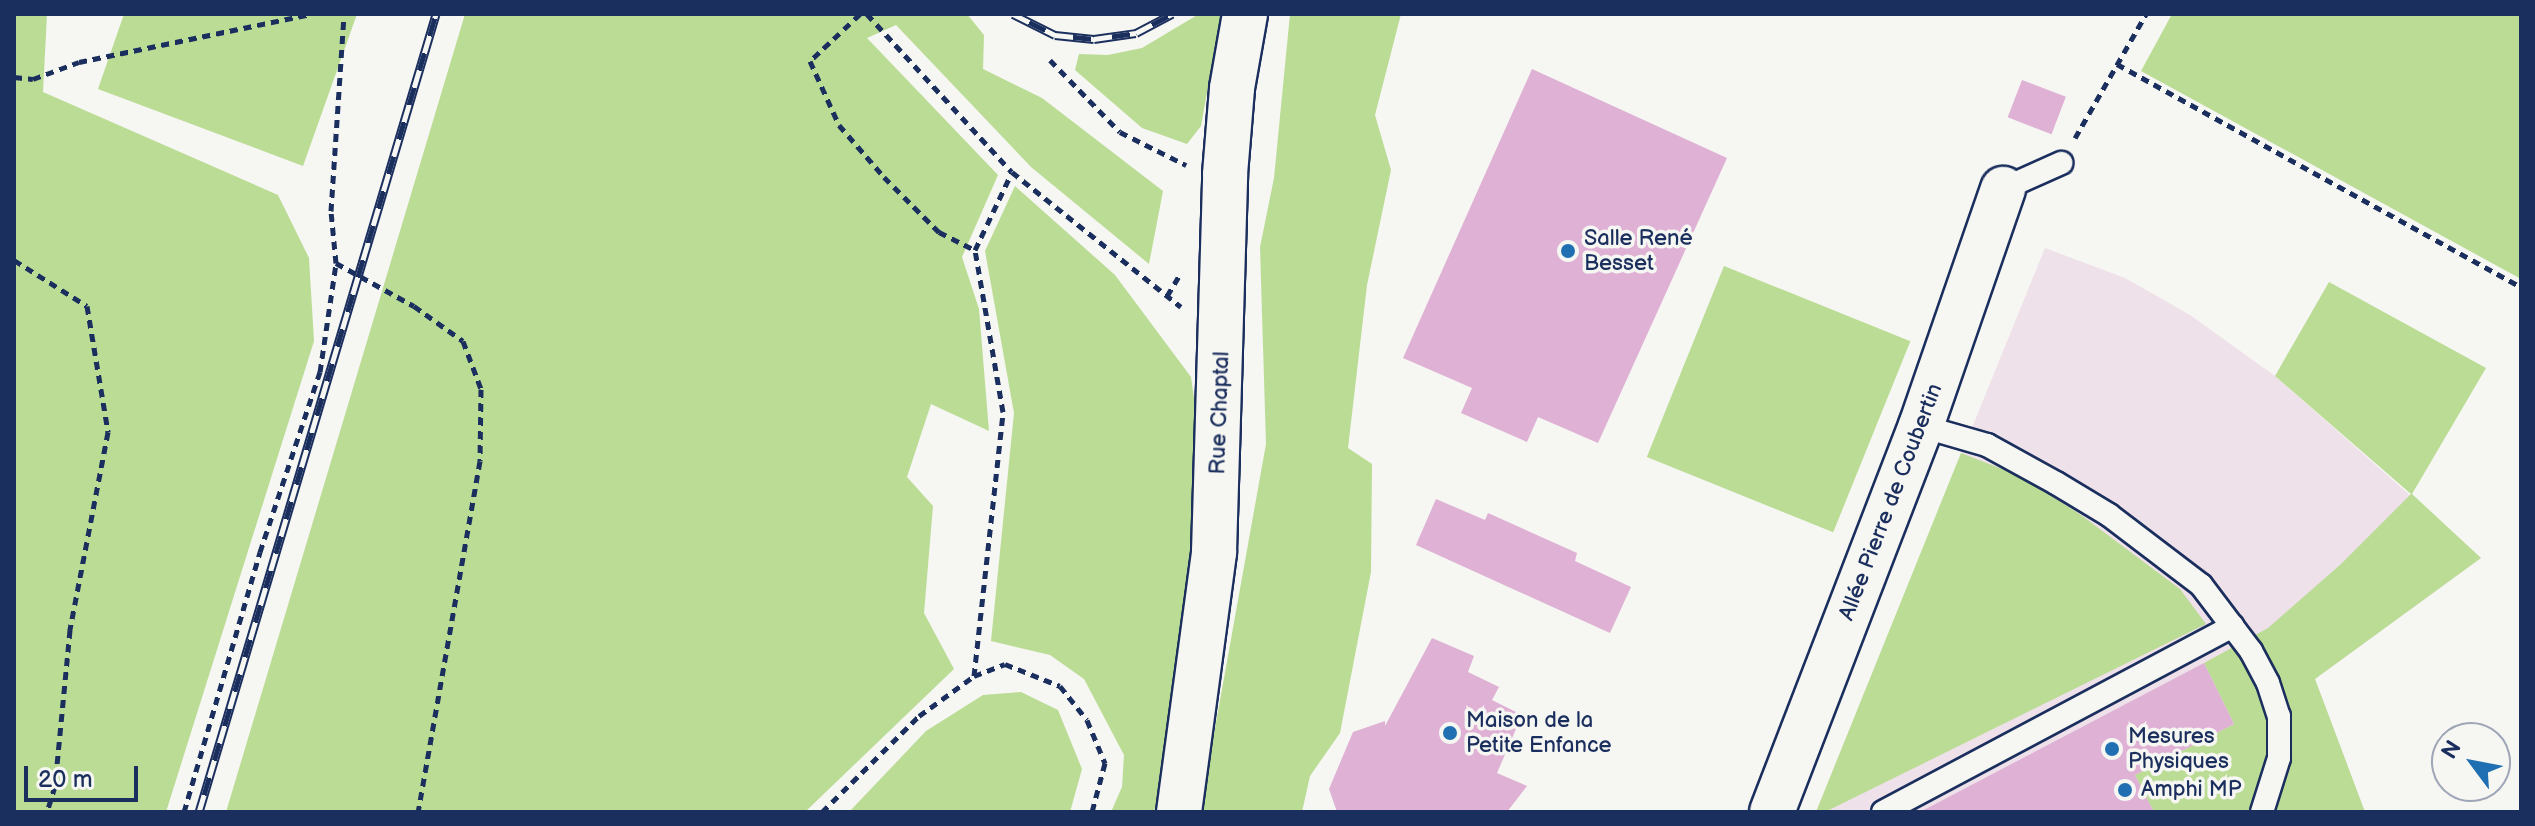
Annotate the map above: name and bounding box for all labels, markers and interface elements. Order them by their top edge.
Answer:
place label: Salle René Besset [1584,225,1693,276]
marker: Salle René Besset [1559,242,1577,260]
street label: Rue Chaptal [1205,351,1235,475]
street label: Allée Pierre de Coubertin [1834,380,1948,624]
place label: Maison de la Petite Enfance [1466,707,1612,758]
north arrow [2431,722,2511,802]
place label: Mesures Physiques [2128,723,2229,774]
marker: Maison de la Petite Enfance [1441,724,1459,742]
text: N [2436,736,2468,764]
marker: Mesures Physiques [2103,740,2121,758]
scale bar [28,750,142,800]
text: 20 m [38,765,93,794]
place label: Amphi MP [2141,777,2241,803]
marker: Amphi MP [2116,781,2134,799]

